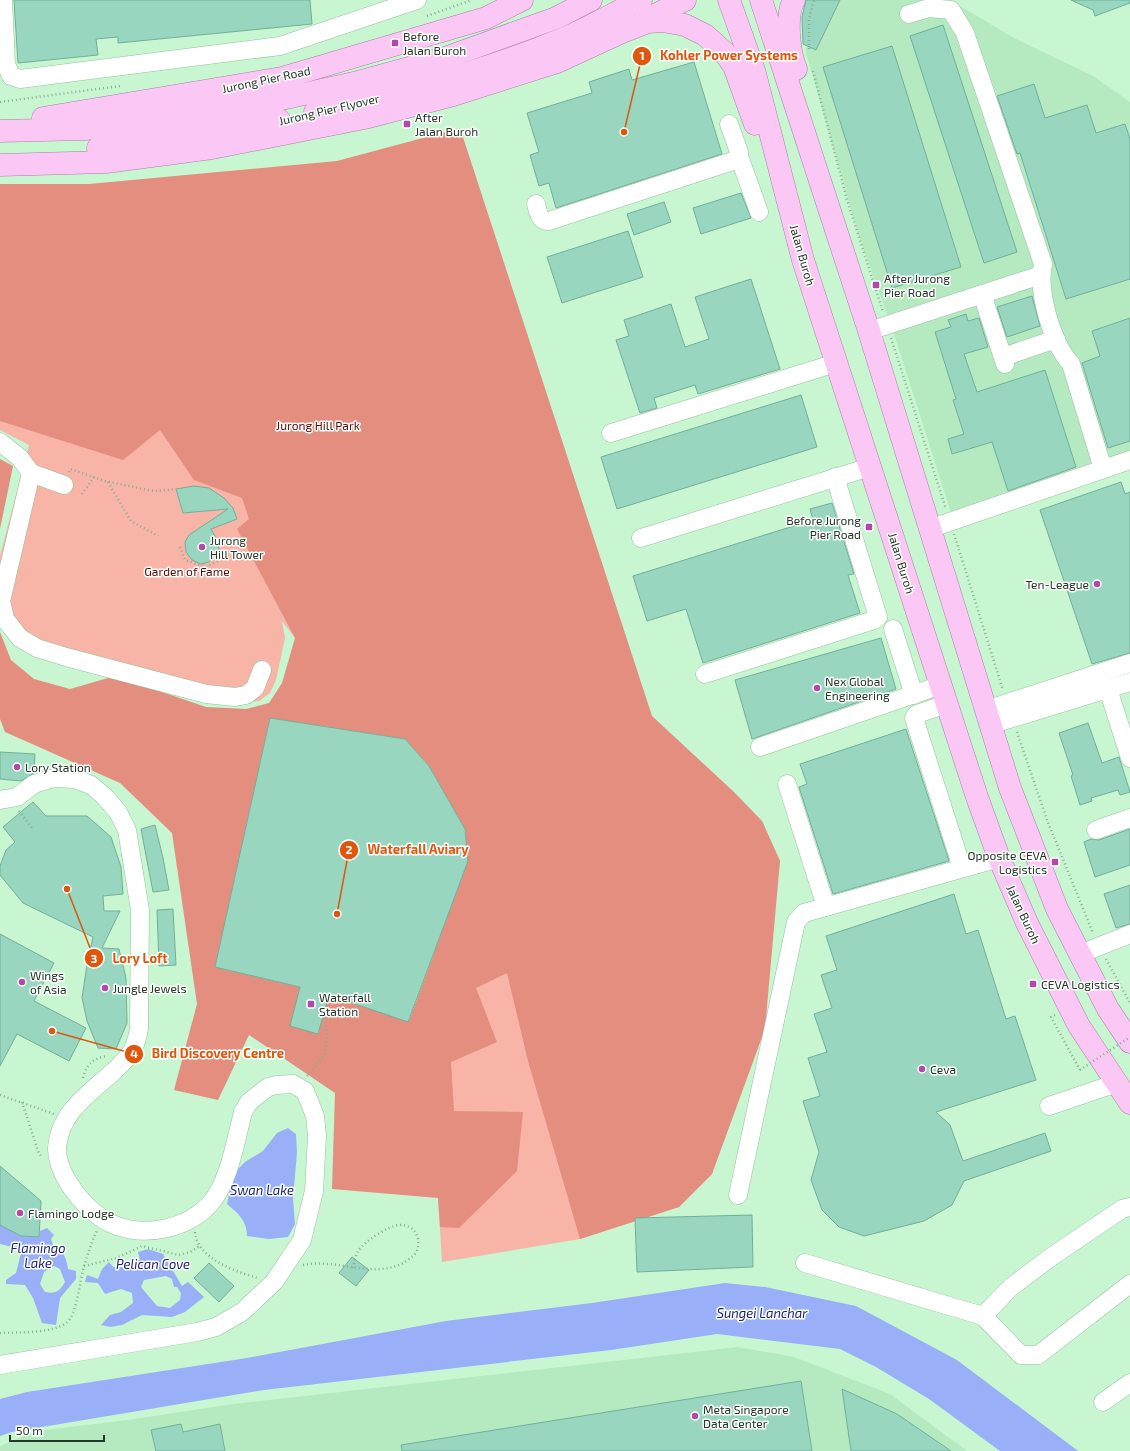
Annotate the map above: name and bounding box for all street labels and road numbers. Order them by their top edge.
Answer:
street label: Jurong Pier Road [220,63,312,95]
street label: Jurong Pier Flyover [277,91,381,127]
street label: Jalan Buroh [788,223,818,287]
street label: Jalan Buroh [886,531,918,595]
street label: Jalan Buroh [1004,882,1044,946]

